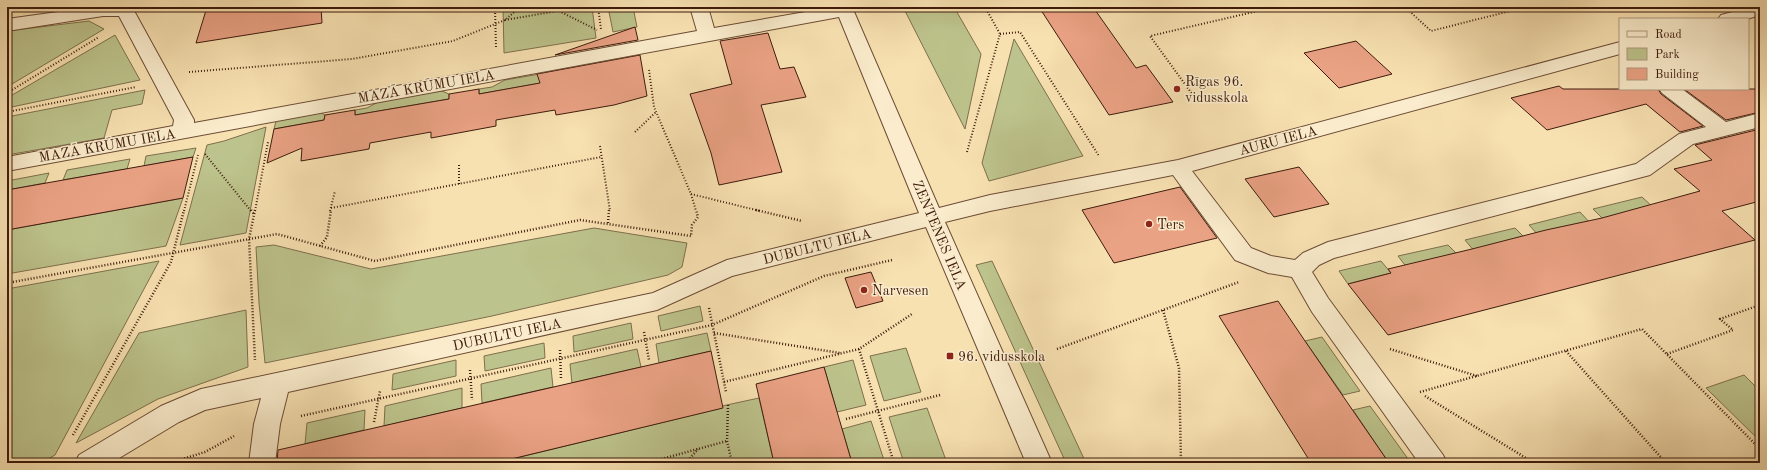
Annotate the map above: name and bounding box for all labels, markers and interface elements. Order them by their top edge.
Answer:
legend [1619,18,1749,90]
text: Road [1655,29,1682,41]
text: Park [1655,49,1680,61]
street label: MAZĀ KRŪMU IELA [356,66,496,106]
text: Building [1655,69,1699,81]
place label: Rīgas 96. vidusskola [1185,75,1248,105]
marker: Rīgas 96. vidusskola [1172,84,1182,94]
street label: AURU IELA [1238,124,1319,158]
street label: MAZĀ KRŪMU IELA [37,125,177,165]
street label: ZENTENES IELA [910,179,969,292]
place label: Ters [1157,218,1184,232]
marker: Ters [1144,219,1154,229]
street label: DUBULTU IELA [762,227,873,267]
place label: Narvesen [872,284,929,298]
marker: Narvesen [859,285,869,295]
street label: DUBULTU IELA [451,317,563,353]
place label: 96. vidusskola [958,350,1045,364]
marker: 96. vidusskola [945,351,955,361]

